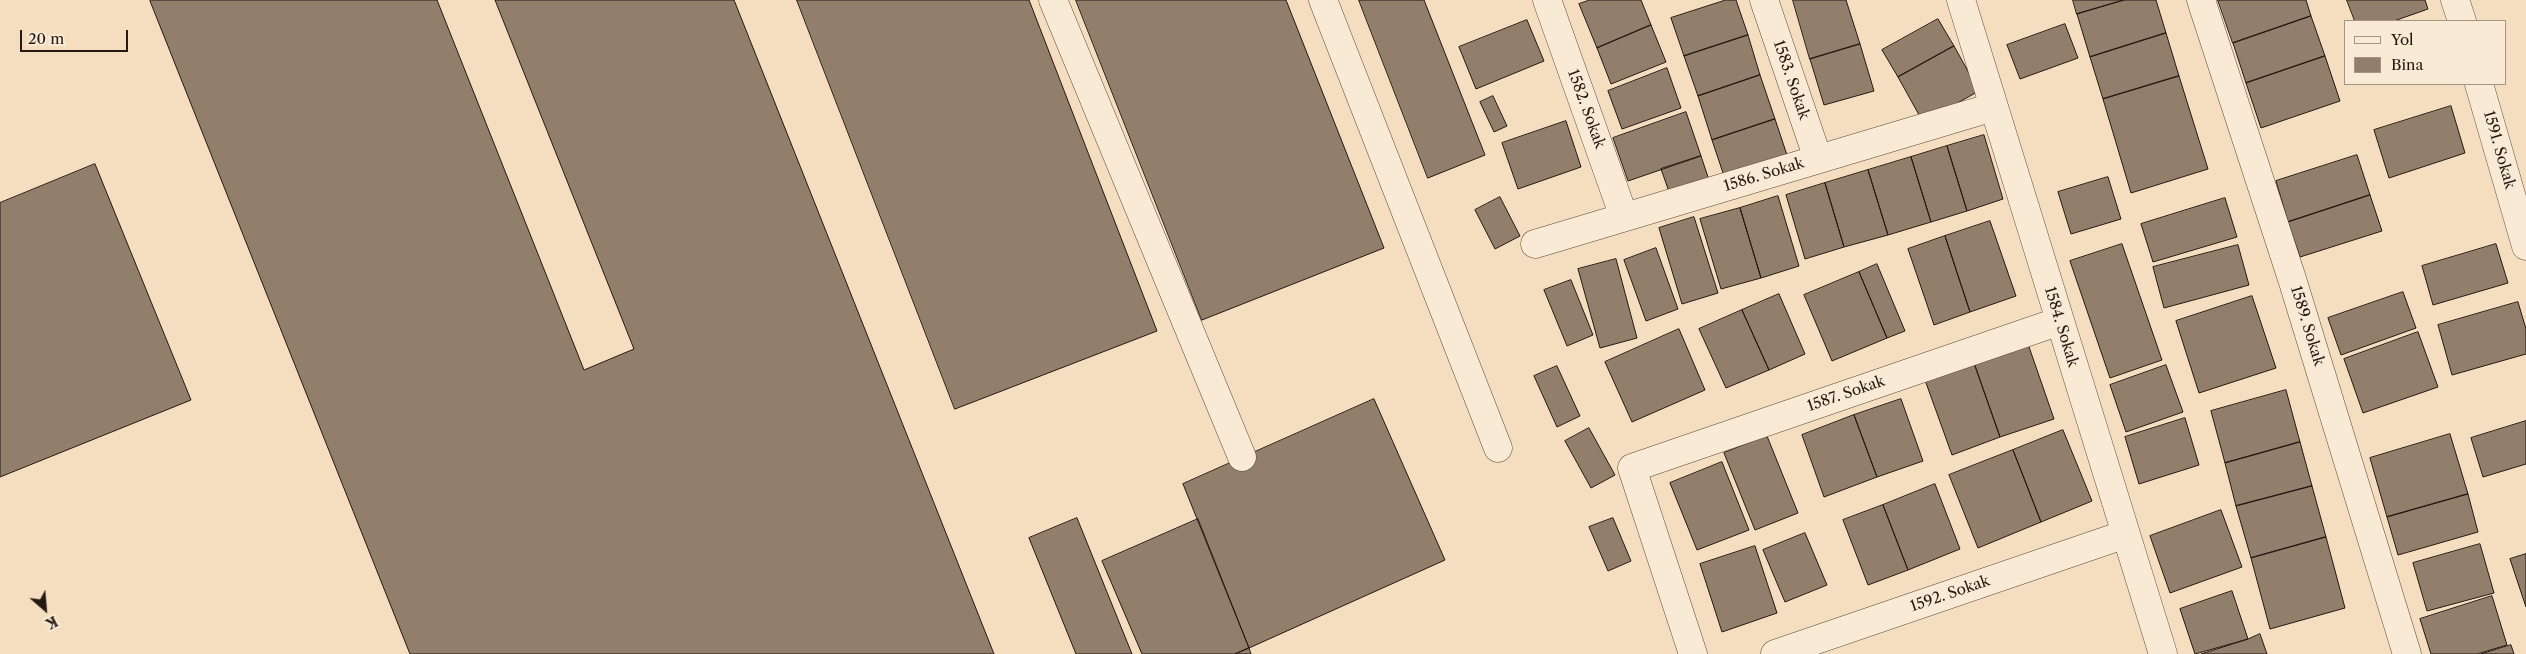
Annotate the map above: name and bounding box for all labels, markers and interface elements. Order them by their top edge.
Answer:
scale bar [22,20,130,52]
legend [2344,20,2506,85]
text: 20 m [28,29,64,48]
text: Yol [2391,30,2414,49]
street label: 1583. Sokak [1769,38,1813,122]
text: Bina [2391,55,2423,74]
street label: 1582. Sokak [1563,67,1609,151]
street label: 1591. Sokak [2479,109,2519,191]
street label: 1586. Sokak [1722,154,1806,196]
street label: 1589. Sokak [2286,284,2328,368]
street label: 1584. Sokak [2040,285,2082,369]
street label: 1587. Sokak [1805,372,1887,416]
street label: 1592. Sokak [1908,572,1992,616]
north arrow [20,584,70,634]
text: K [43,612,61,633]

